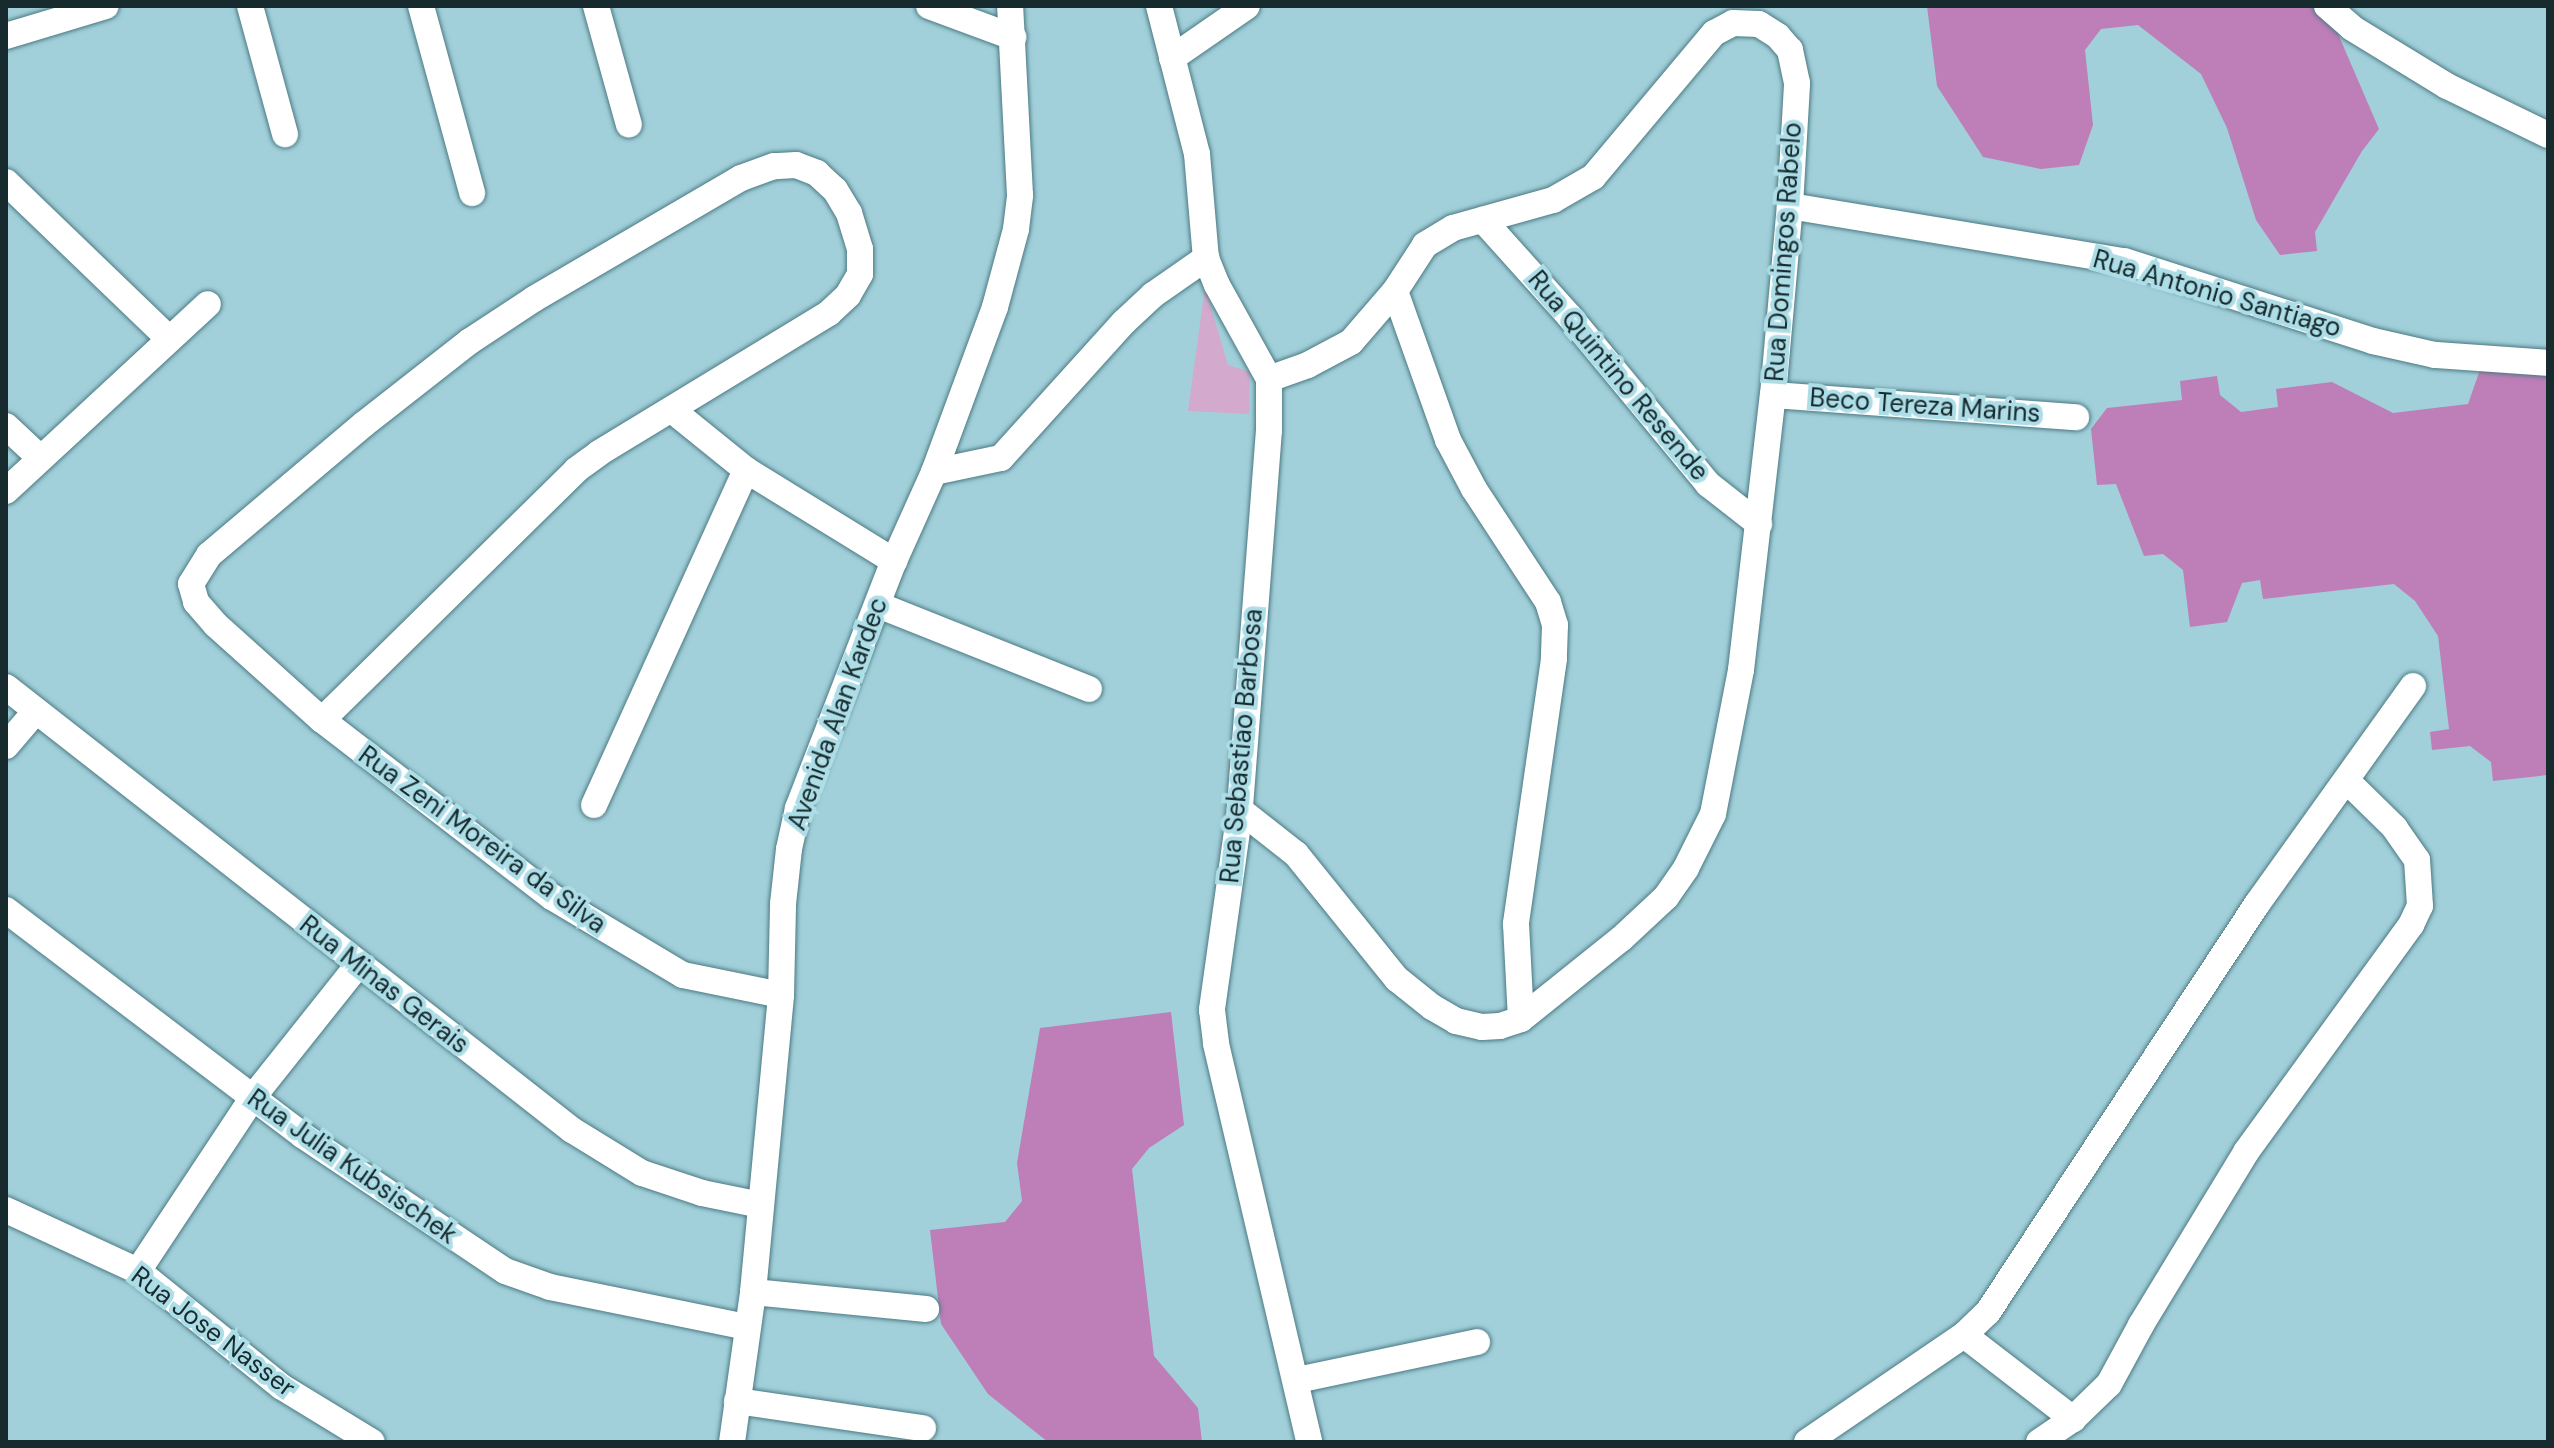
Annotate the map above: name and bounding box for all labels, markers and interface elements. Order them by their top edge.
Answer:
street label: Rua Domingos Rabelo [1759,121,1809,383]
street label: Rua Antonio Santiago [2089,244,2345,344]
street label: Rua Quintino Resende [1521,265,1715,487]
street label: Beco Tereza Marins [1809,382,2041,430]
street label: Avenida Alan Kardec [781,593,895,835]
street label: Rua Sebastiao Barbosa [1214,607,1270,885]
street label: Rua Zeni Moreira da Silva [352,740,612,940]
street label: Rua Minas Gerais [293,909,475,1061]
street label: Rua Julia Kubsischek [241,1083,463,1251]
street label: Rua Jose Nasser [125,1260,301,1404]

